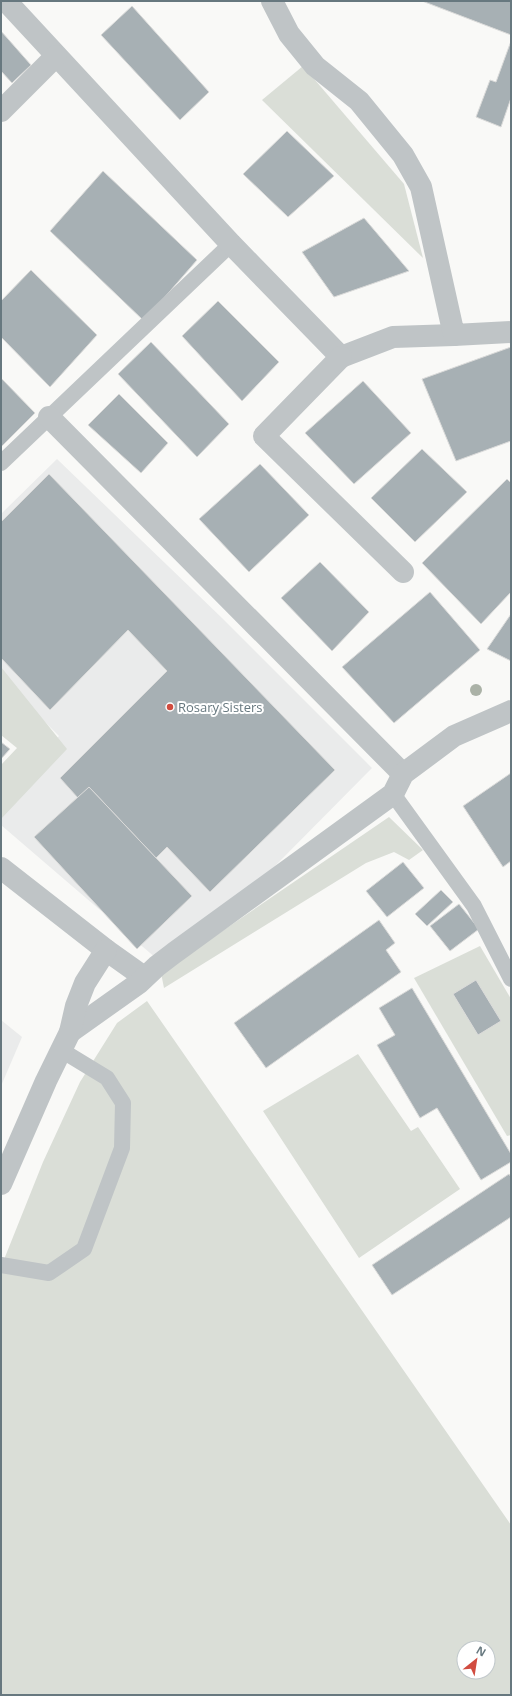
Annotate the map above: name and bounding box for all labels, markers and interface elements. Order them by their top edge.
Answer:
place label: Rosary Sisters [178,698,263,716]
marker: Rosary Sisters [165,702,175,712]
north arrow [456,1640,496,1680]
text: N [474,1642,489,1660]

